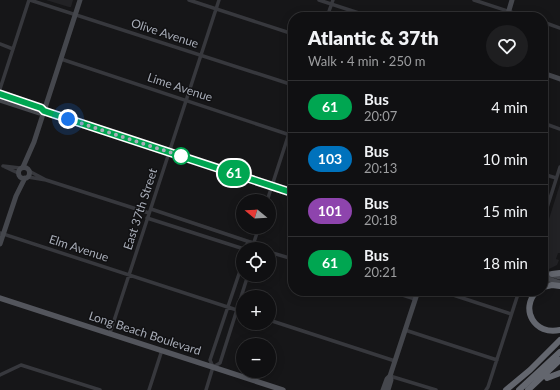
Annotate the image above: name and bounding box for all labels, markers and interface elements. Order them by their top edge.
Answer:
street label: Olive Avenue [129,15,201,51]
button: heart [486,25,528,67]
text: Atlantic & 37th [308,26,439,49]
text: Walk · 4 min · 250 m [308,53,426,69]
street label: Lime Avenue [146,69,214,105]
text: Bus [364,90,389,108]
text: 61 [322,98,338,115]
text: 4 min [491,98,528,116]
text: 20:07 [364,108,397,124]
your location [58,109,78,129]
text: Bus [364,142,389,160]
unlabelled marker [172,147,190,165]
text: 103 [318,150,342,167]
text: 10 min [482,150,528,168]
line badge: 61 [216,160,252,186]
text: 20:13 [364,160,397,176]
text: 61 [226,164,242,181]
street label: East 37th Street [120,166,160,252]
north arrow [236,194,276,234]
map controls [236,194,276,378]
text: Bus [364,194,389,212]
text: 101 [318,202,342,219]
text: 15 min [482,202,528,220]
text: 20:18 [364,212,397,228]
street label: Elm Avenue [47,231,111,265]
button: locate [236,242,276,282]
text: Bus [364,246,389,264]
text: 61 [322,254,338,271]
text: 18 min [482,254,528,272]
text: 20:21 [364,264,397,280]
button: + [236,290,276,330]
street label: Long Beach Boulevard [87,308,203,358]
button: − [236,338,276,378]

